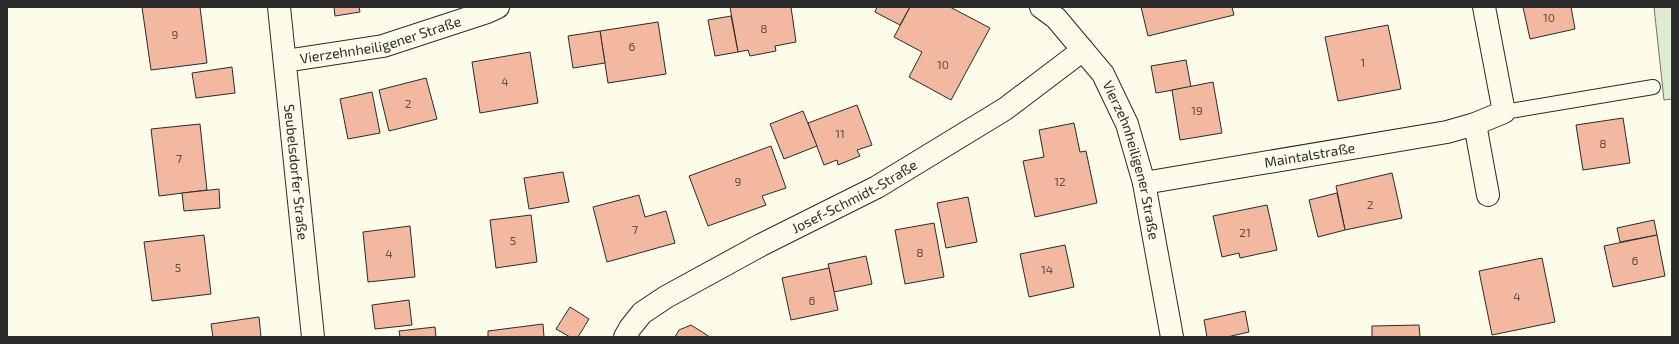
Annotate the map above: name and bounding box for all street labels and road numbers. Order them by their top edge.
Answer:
street label: Vierzehnheiligener Straße [299,12,463,67]
street label: Vierzehnheiligener Straße [1099,78,1163,241]
street label: Seubelsdorfer Straße [281,103,312,241]
street label: Maintalstraße [1263,139,1356,171]
street label: Josef-Schmidt-Straße [789,156,920,236]

